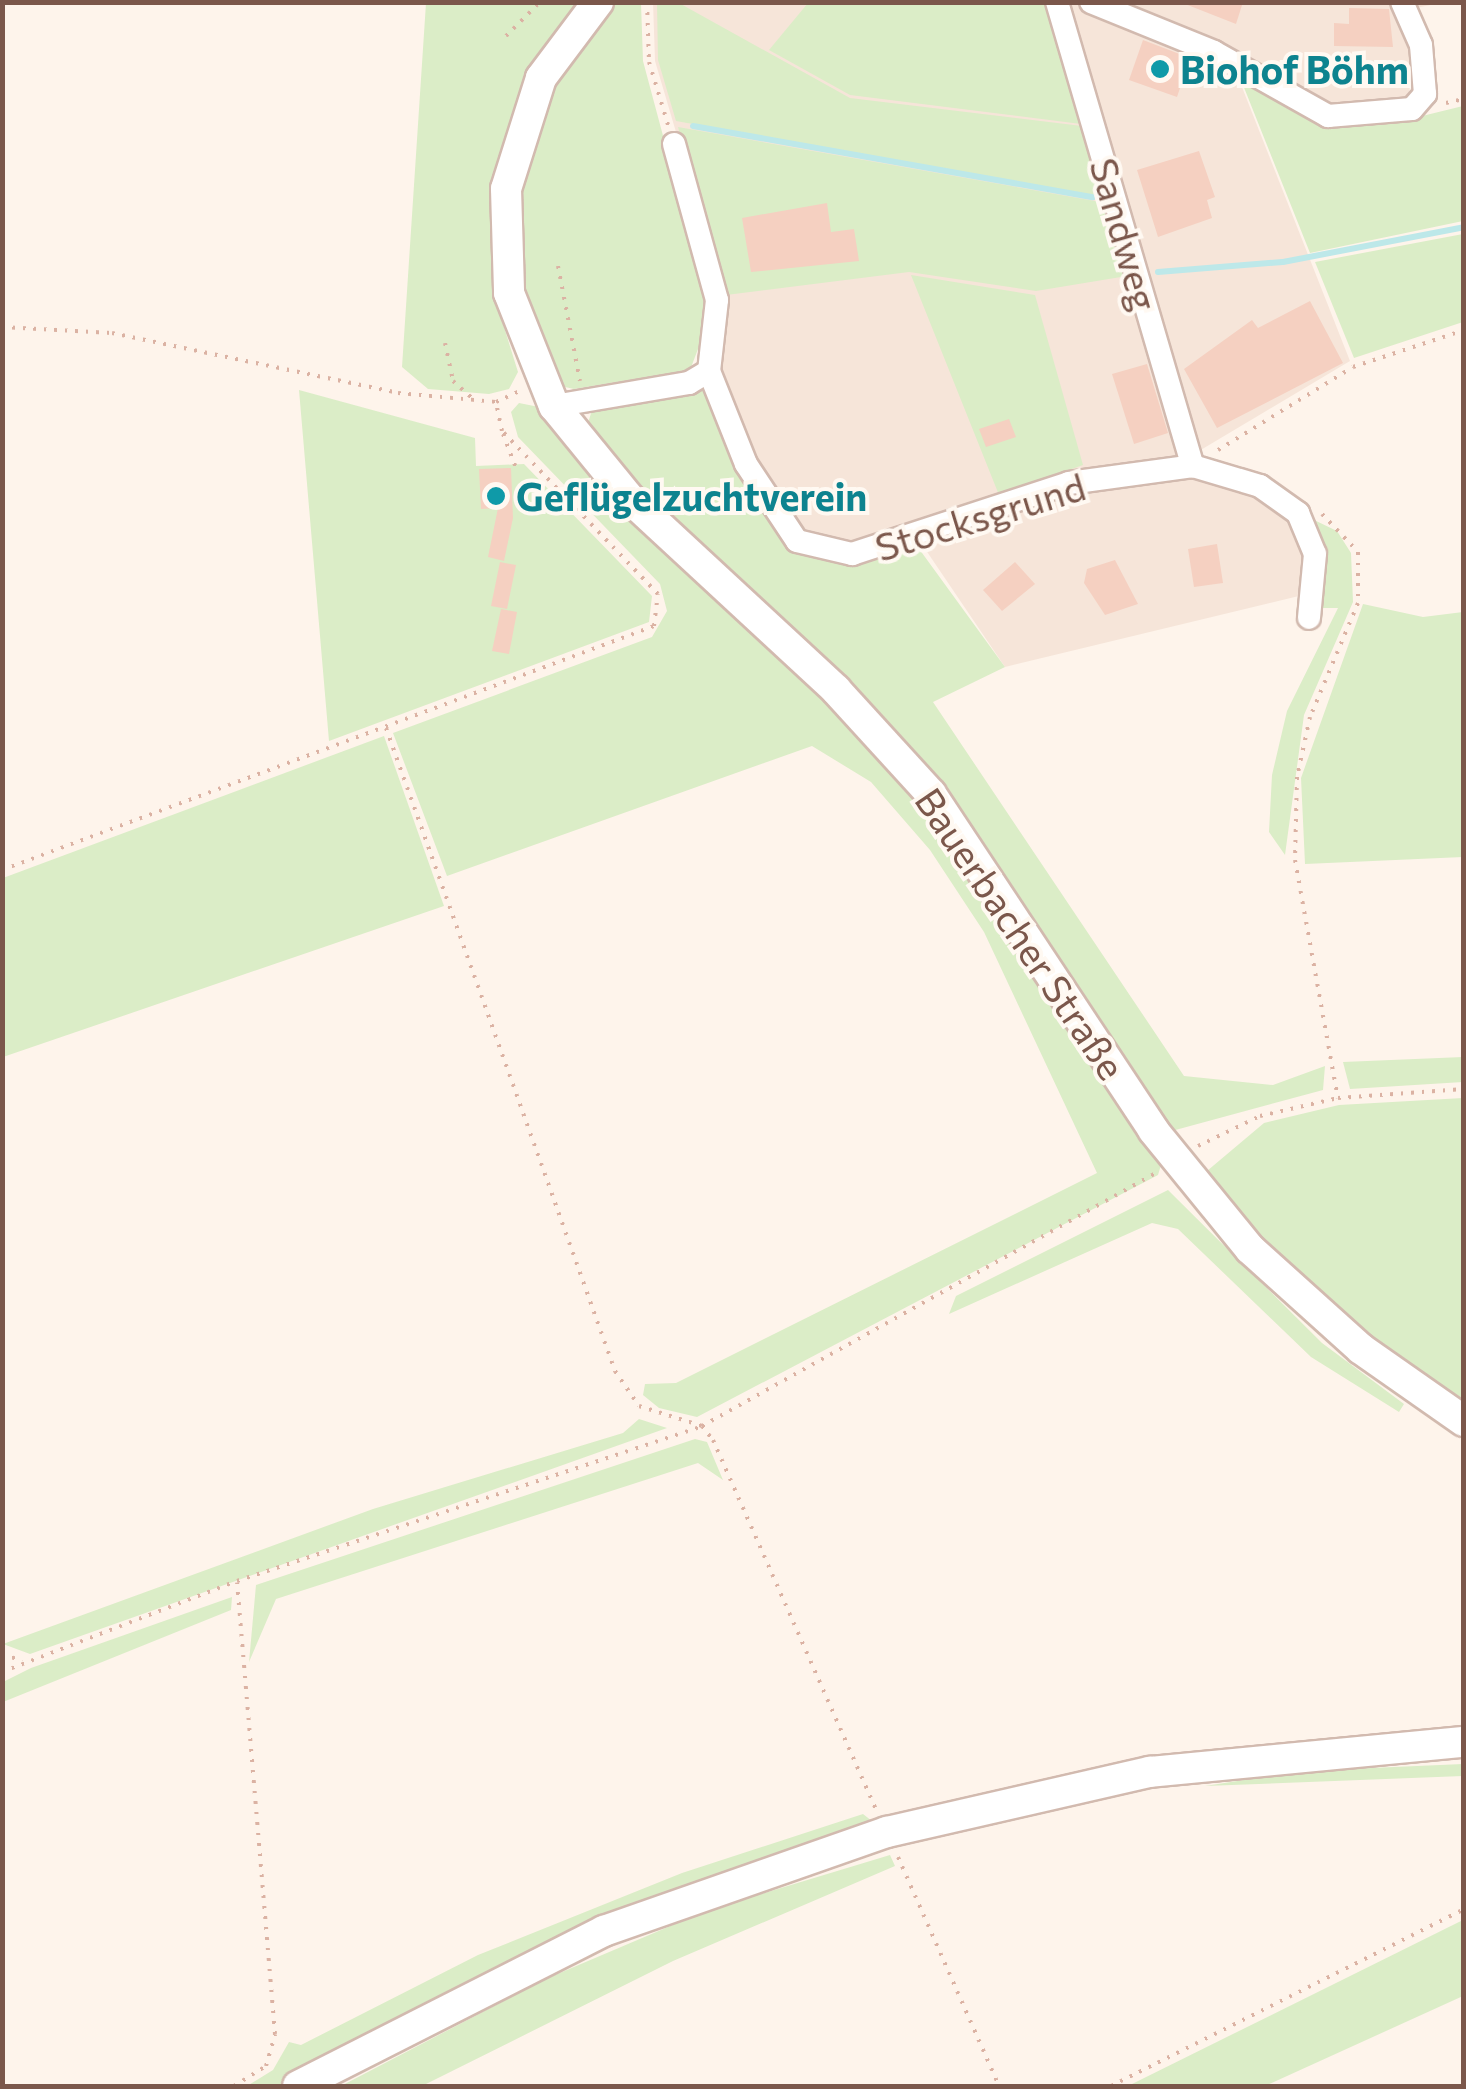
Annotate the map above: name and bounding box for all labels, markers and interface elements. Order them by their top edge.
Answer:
place label: Biohof Böhm [1180,46,1409,92]
marker: Biohof Böhm [1149,58,1171,80]
street label: Sandweg [1082,153,1168,315]
street label: Stocksgrund [869,462,1091,570]
place label: Geflügelzuchtverein [516,473,867,519]
marker: Geflügelzuchtverein [485,485,507,507]
street label: Bauerbacher Straße [907,779,1135,1087]

